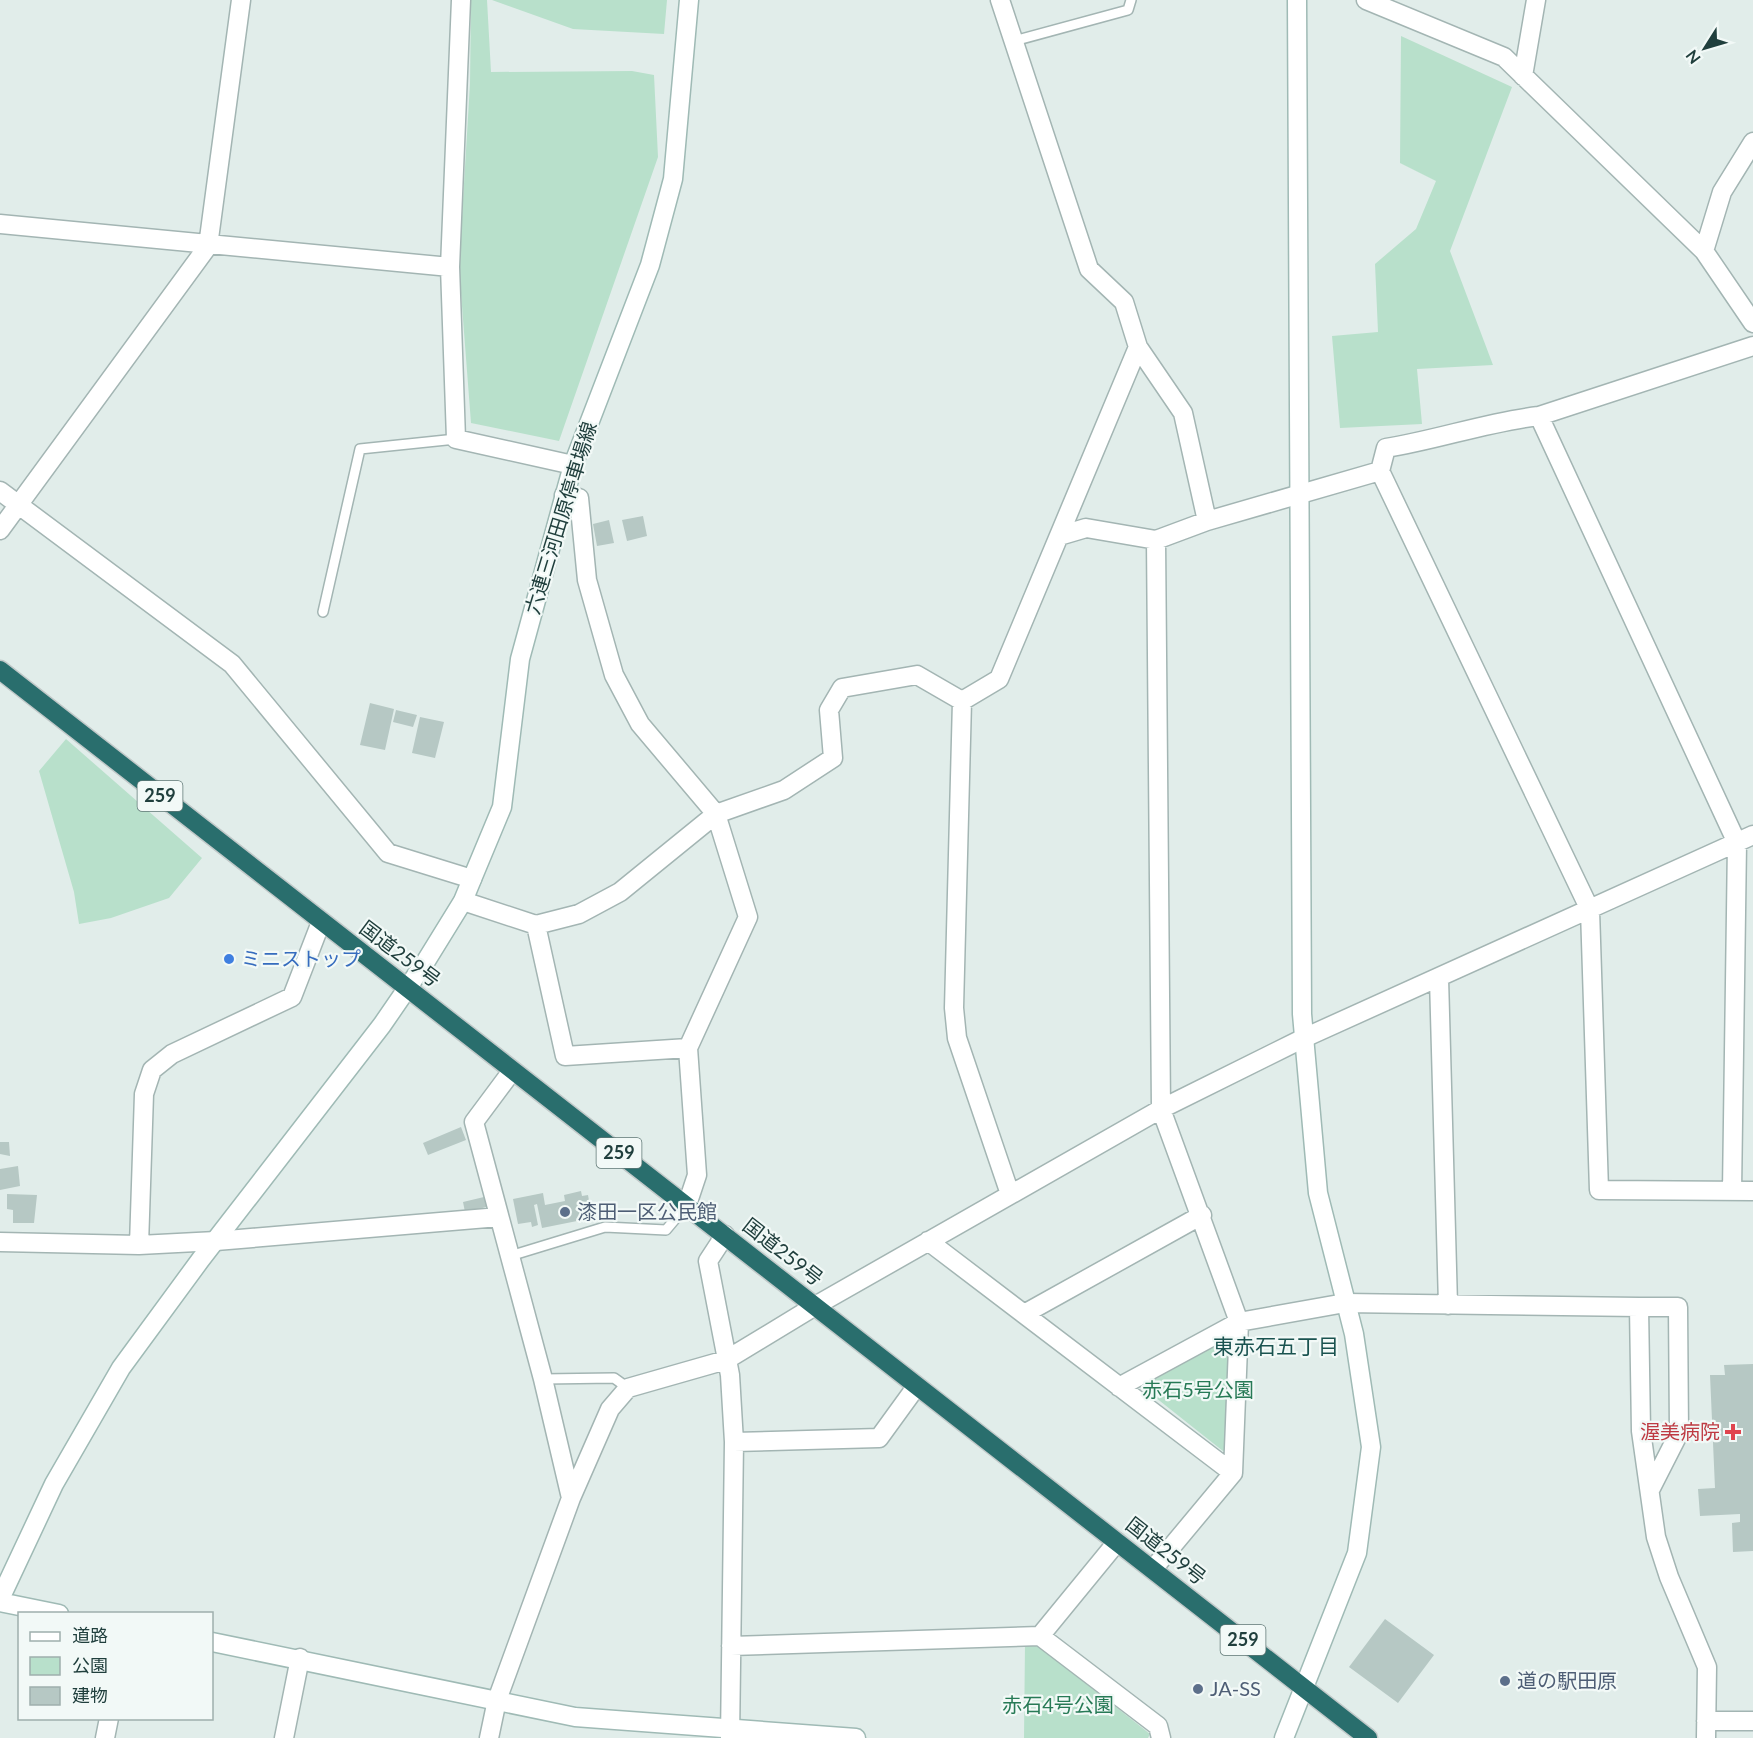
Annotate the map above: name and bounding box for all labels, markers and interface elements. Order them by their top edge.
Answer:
north arrow [1675,18,1735,78]
text: N [1681,47,1704,68]
street label: 六連三河田原停車場線 [519,419,601,617]
road number: 259 [138,781,182,811]
street label: 国道259号 [356,915,446,991]
place label: ミニストップ [241,946,361,970]
marker: ミニストップ [222,952,236,966]
road number: 259 [596,1138,642,1168]
place label: 漆田一区公民館 [577,1199,717,1223]
marker: 漆田一区公民館 [558,1205,572,1219]
street label: 国道259号 [739,1213,828,1290]
district label: 東赤石五丁目 [1213,1333,1339,1358]
park label: 赤石5号公園 [1142,1377,1254,1401]
place label: 渥美病院 [1640,1419,1720,1443]
marker: 渥美病院 [1724,1423,1742,1441]
street label: 国道259号 [1122,1512,1211,1589]
legend [18,1612,213,1720]
text: 道路 [72,1624,108,1646]
road number: 259 [1220,1625,1266,1655]
text: 公園 [72,1654,108,1676]
place label: 道の駅田原 [1517,1668,1617,1692]
marker: 道の駅田原 [1498,1674,1512,1688]
place label: JA-SS [1210,1676,1261,1700]
marker: JA-SS [1191,1682,1205,1696]
text: 建物 [72,1684,108,1706]
park label: 赤石4号公園 [1002,1692,1114,1716]

